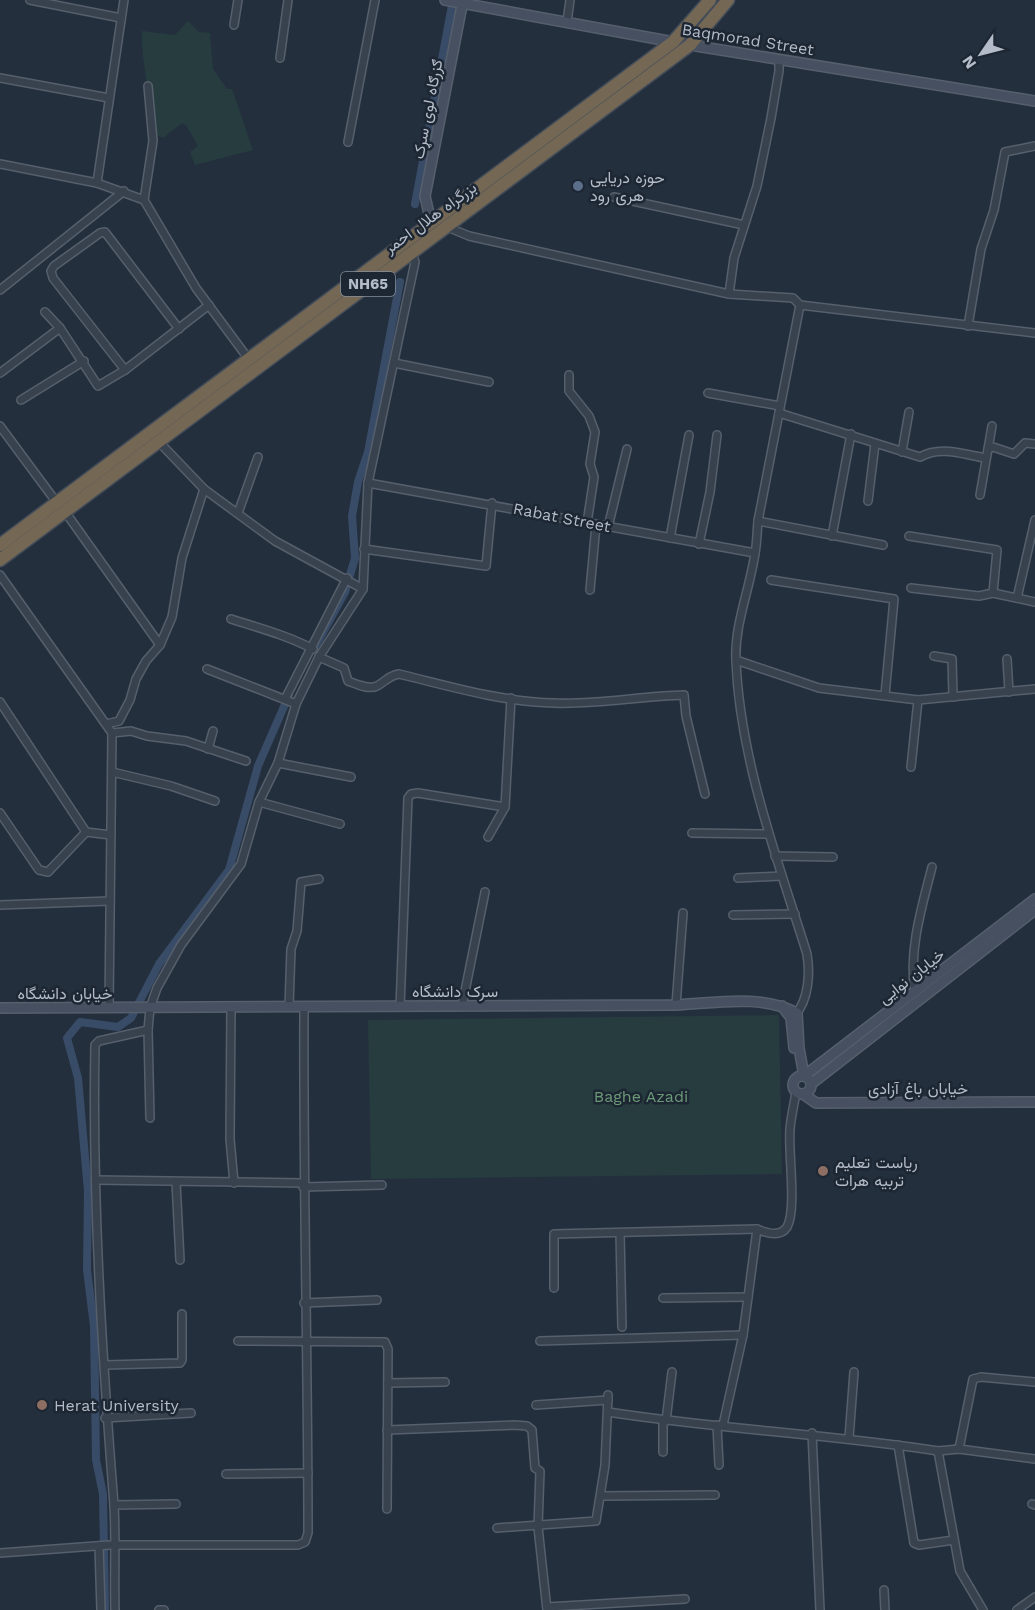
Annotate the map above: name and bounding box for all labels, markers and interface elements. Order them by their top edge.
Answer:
street label: Baqmorad Street [681,20,816,59]
north arrow [951,24,1011,84]
text: N [958,52,980,73]
street label: ګزرګاه لوی سړک [409,58,448,161]
place label: حوزه دریایی هری رود [590,168,665,206]
street label: بزرگراه هلال احمر [380,177,481,259]
marker: حوزه دریایی هری رود [571,179,585,193]
road number: NH65 [341,272,395,296]
street label: Rabat Street [512,499,612,536]
street label: خیابان نوایی [874,944,949,1009]
street label: سرک دانشگاه [412,982,498,1002]
street label: خیابان دانشگاه [17,984,113,1003]
street label: خیابان باغ آزادی [868,1079,968,1100]
park label: Baghe Azadi [594,1087,688,1106]
place label: ریاست تعلیم تربیه هرات [835,1153,918,1191]
marker: ریاست تعلیم تربیه هرات [816,1164,830,1178]
place label: Herat University [54,1396,180,1415]
marker: Herat University [35,1398,49,1412]

